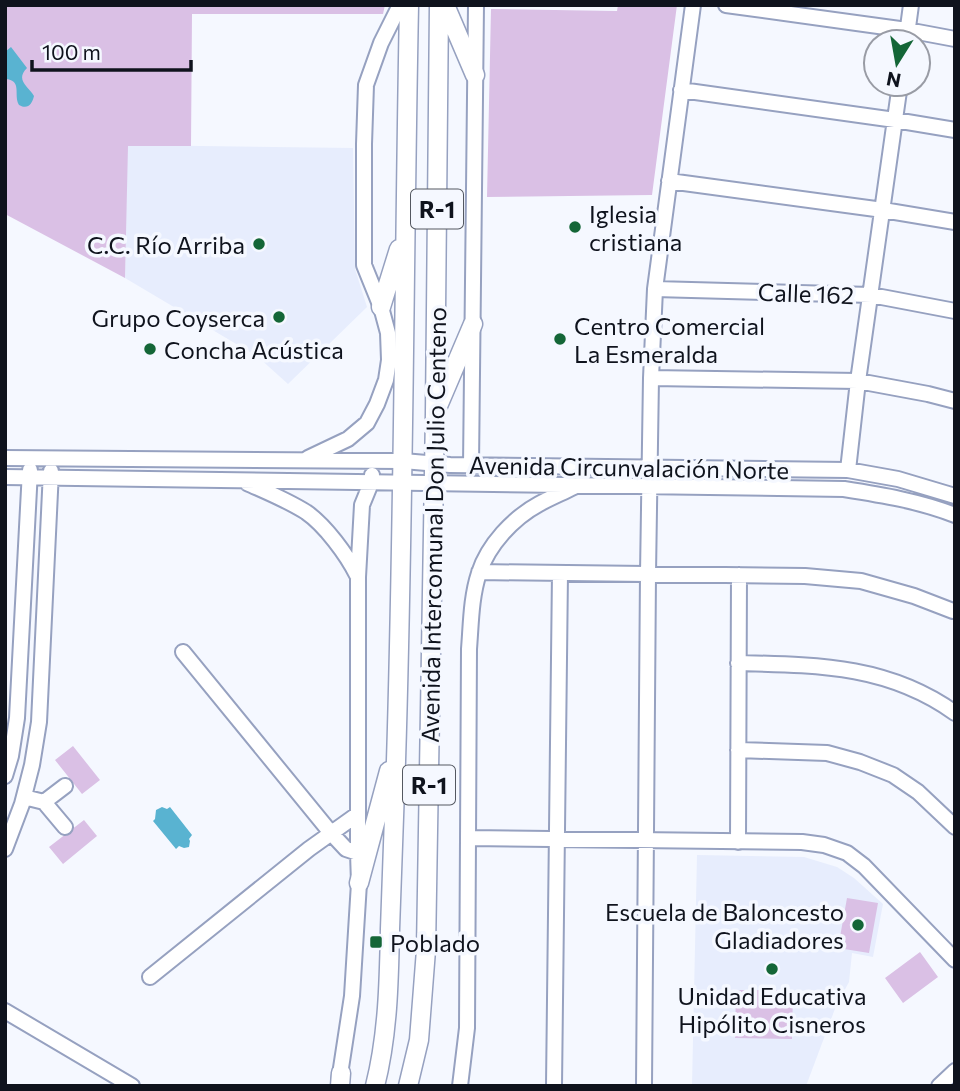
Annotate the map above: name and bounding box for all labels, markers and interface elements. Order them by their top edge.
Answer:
scale bar [32,28,191,72]
north arrow [862,28,932,98]
text: 100 m [42,39,101,64]
text: N [884,68,903,93]
road number: R-1 [411,190,463,229]
place label: Iglesia cristiana [589,199,682,256]
marker: Iglesia cristiana [567,219,583,235]
place label: C.C. Río Arriba [87,230,245,259]
marker: C.C. Río Arriba [251,236,267,252]
street label: Calle 162 [757,277,855,309]
place label: Grupo Coyserca [91,303,265,332]
street label: Avenida Intercomunal Don Julio Centeno [415,307,451,743]
marker: Grupo Coyserca [271,309,287,325]
place label: Centro Comercial La Esmeralda [574,311,765,368]
marker: Centro Comercial La Esmeralda [552,331,568,347]
place label: Concha Acústica [164,335,344,364]
marker: Concha Acústica [142,341,158,357]
street label: Avenida Circunvalación Norte [469,450,789,484]
road number: R-1 [403,765,455,804]
place label: Escuela de Baloncesto Gladiadores [605,897,844,954]
marker: Escuela de Baloncesto Gladiadores [850,917,866,933]
place label: Poblado [390,928,480,957]
marker: Poblado [368,934,384,950]
marker: Unidad Educativa Hipólito Cisneros [764,961,780,977]
place label: Unidad Educativa Hipólito Cisneros [678,981,866,1038]

